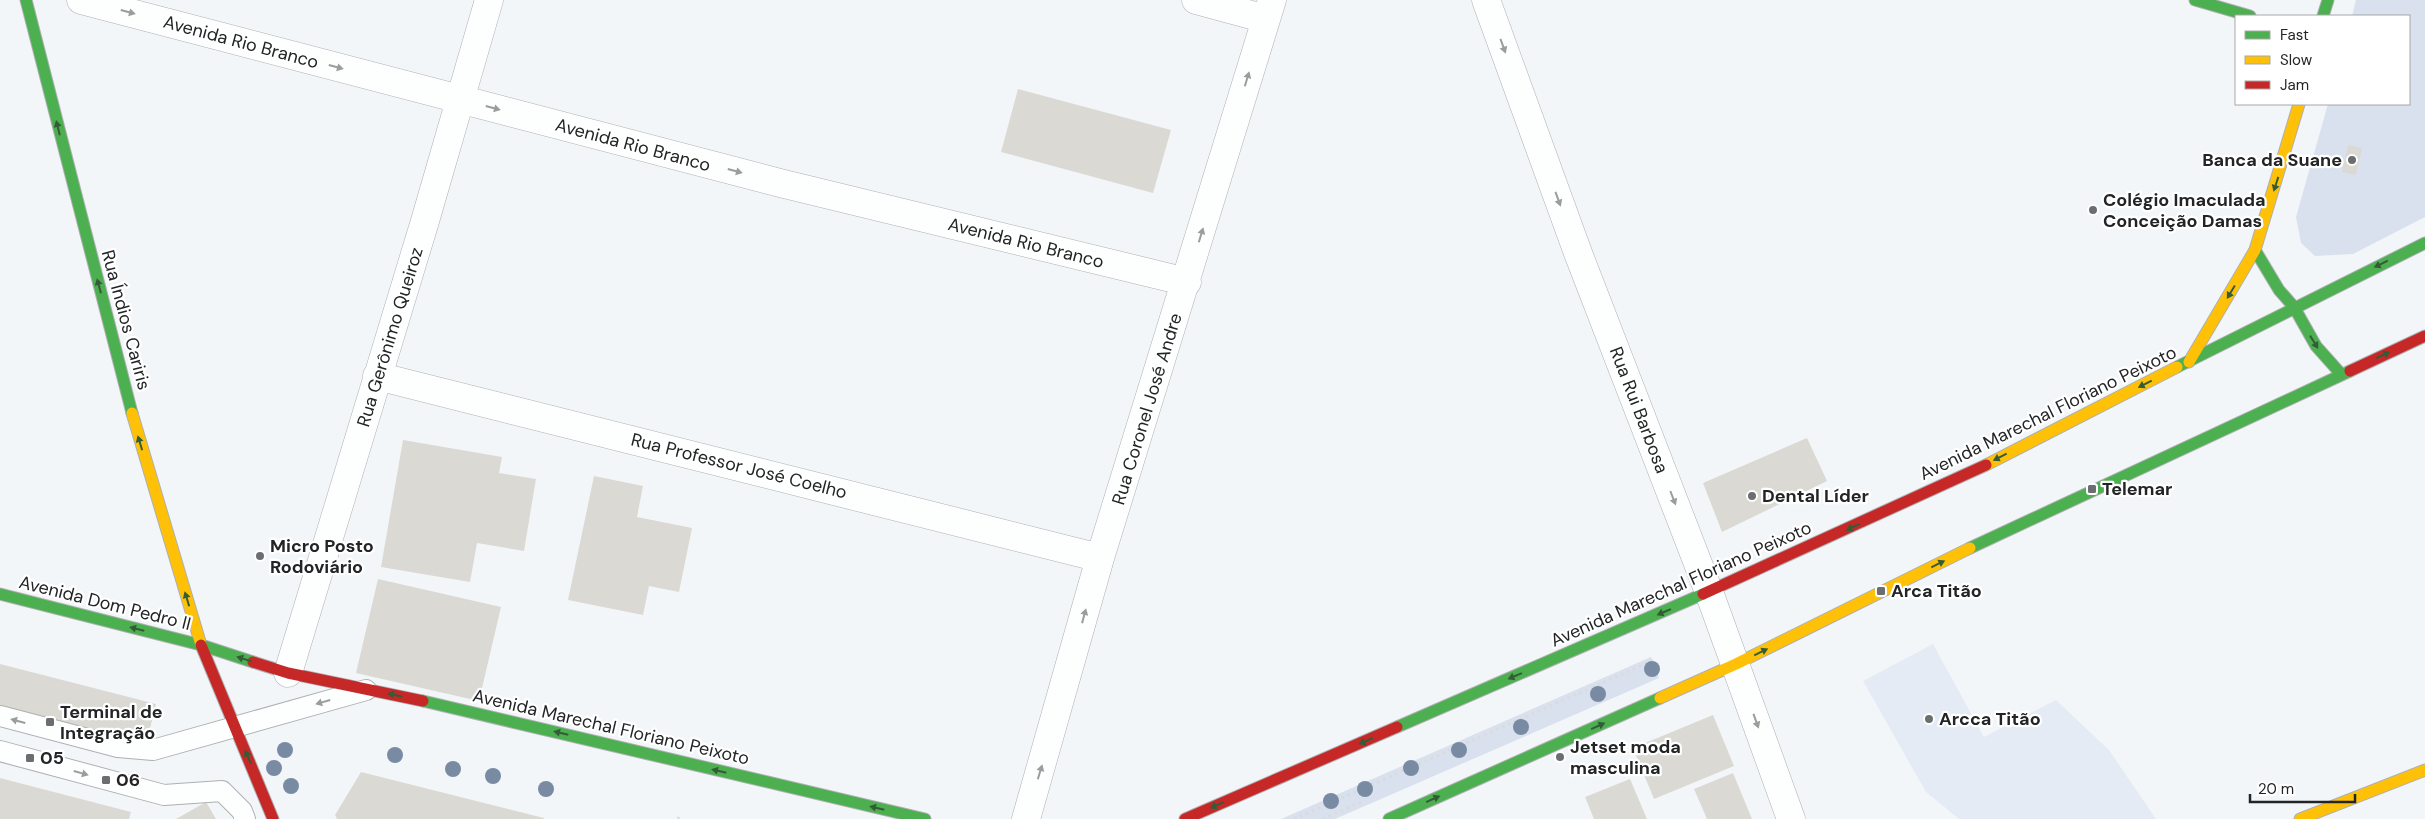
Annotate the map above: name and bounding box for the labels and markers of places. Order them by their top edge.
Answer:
place label: Banca da Suane [2202,148,2342,172]
marker: Banca da Suane [2346,154,2358,166]
place label: Colégio Imaculada Conceição Damas [2103,188,2266,233]
marker: Colégio Imaculada Conceição Damas [2087,204,2099,216]
place label: Telemar [2102,477,2172,501]
marker: Telemar [2086,483,2098,495]
place label: Dental Líder [1762,484,1869,508]
marker: Dental Líder [1746,490,1758,502]
place label: Micro Posto Rodoviário [270,534,374,579]
marker: Micro Posto Rodoviário [254,550,266,562]
place label: Arca Titão [1891,579,1982,603]
marker: Arca Titão [1875,585,1887,597]
place label: Terminal de Integração [60,700,163,745]
place label: Arcca Titão [1939,707,2041,731]
marker: Arcca Titão [1923,713,1935,725]
marker: Terminal de Integração [44,716,56,728]
place label: Jetset moda masculina [1570,735,1681,780]
place label: 05 [40,746,64,770]
marker: Jetset moda masculina [1554,751,1566,763]
marker: 05 [24,752,36,764]
place label: 06 [116,768,140,792]
marker: 06 [100,774,112,786]

